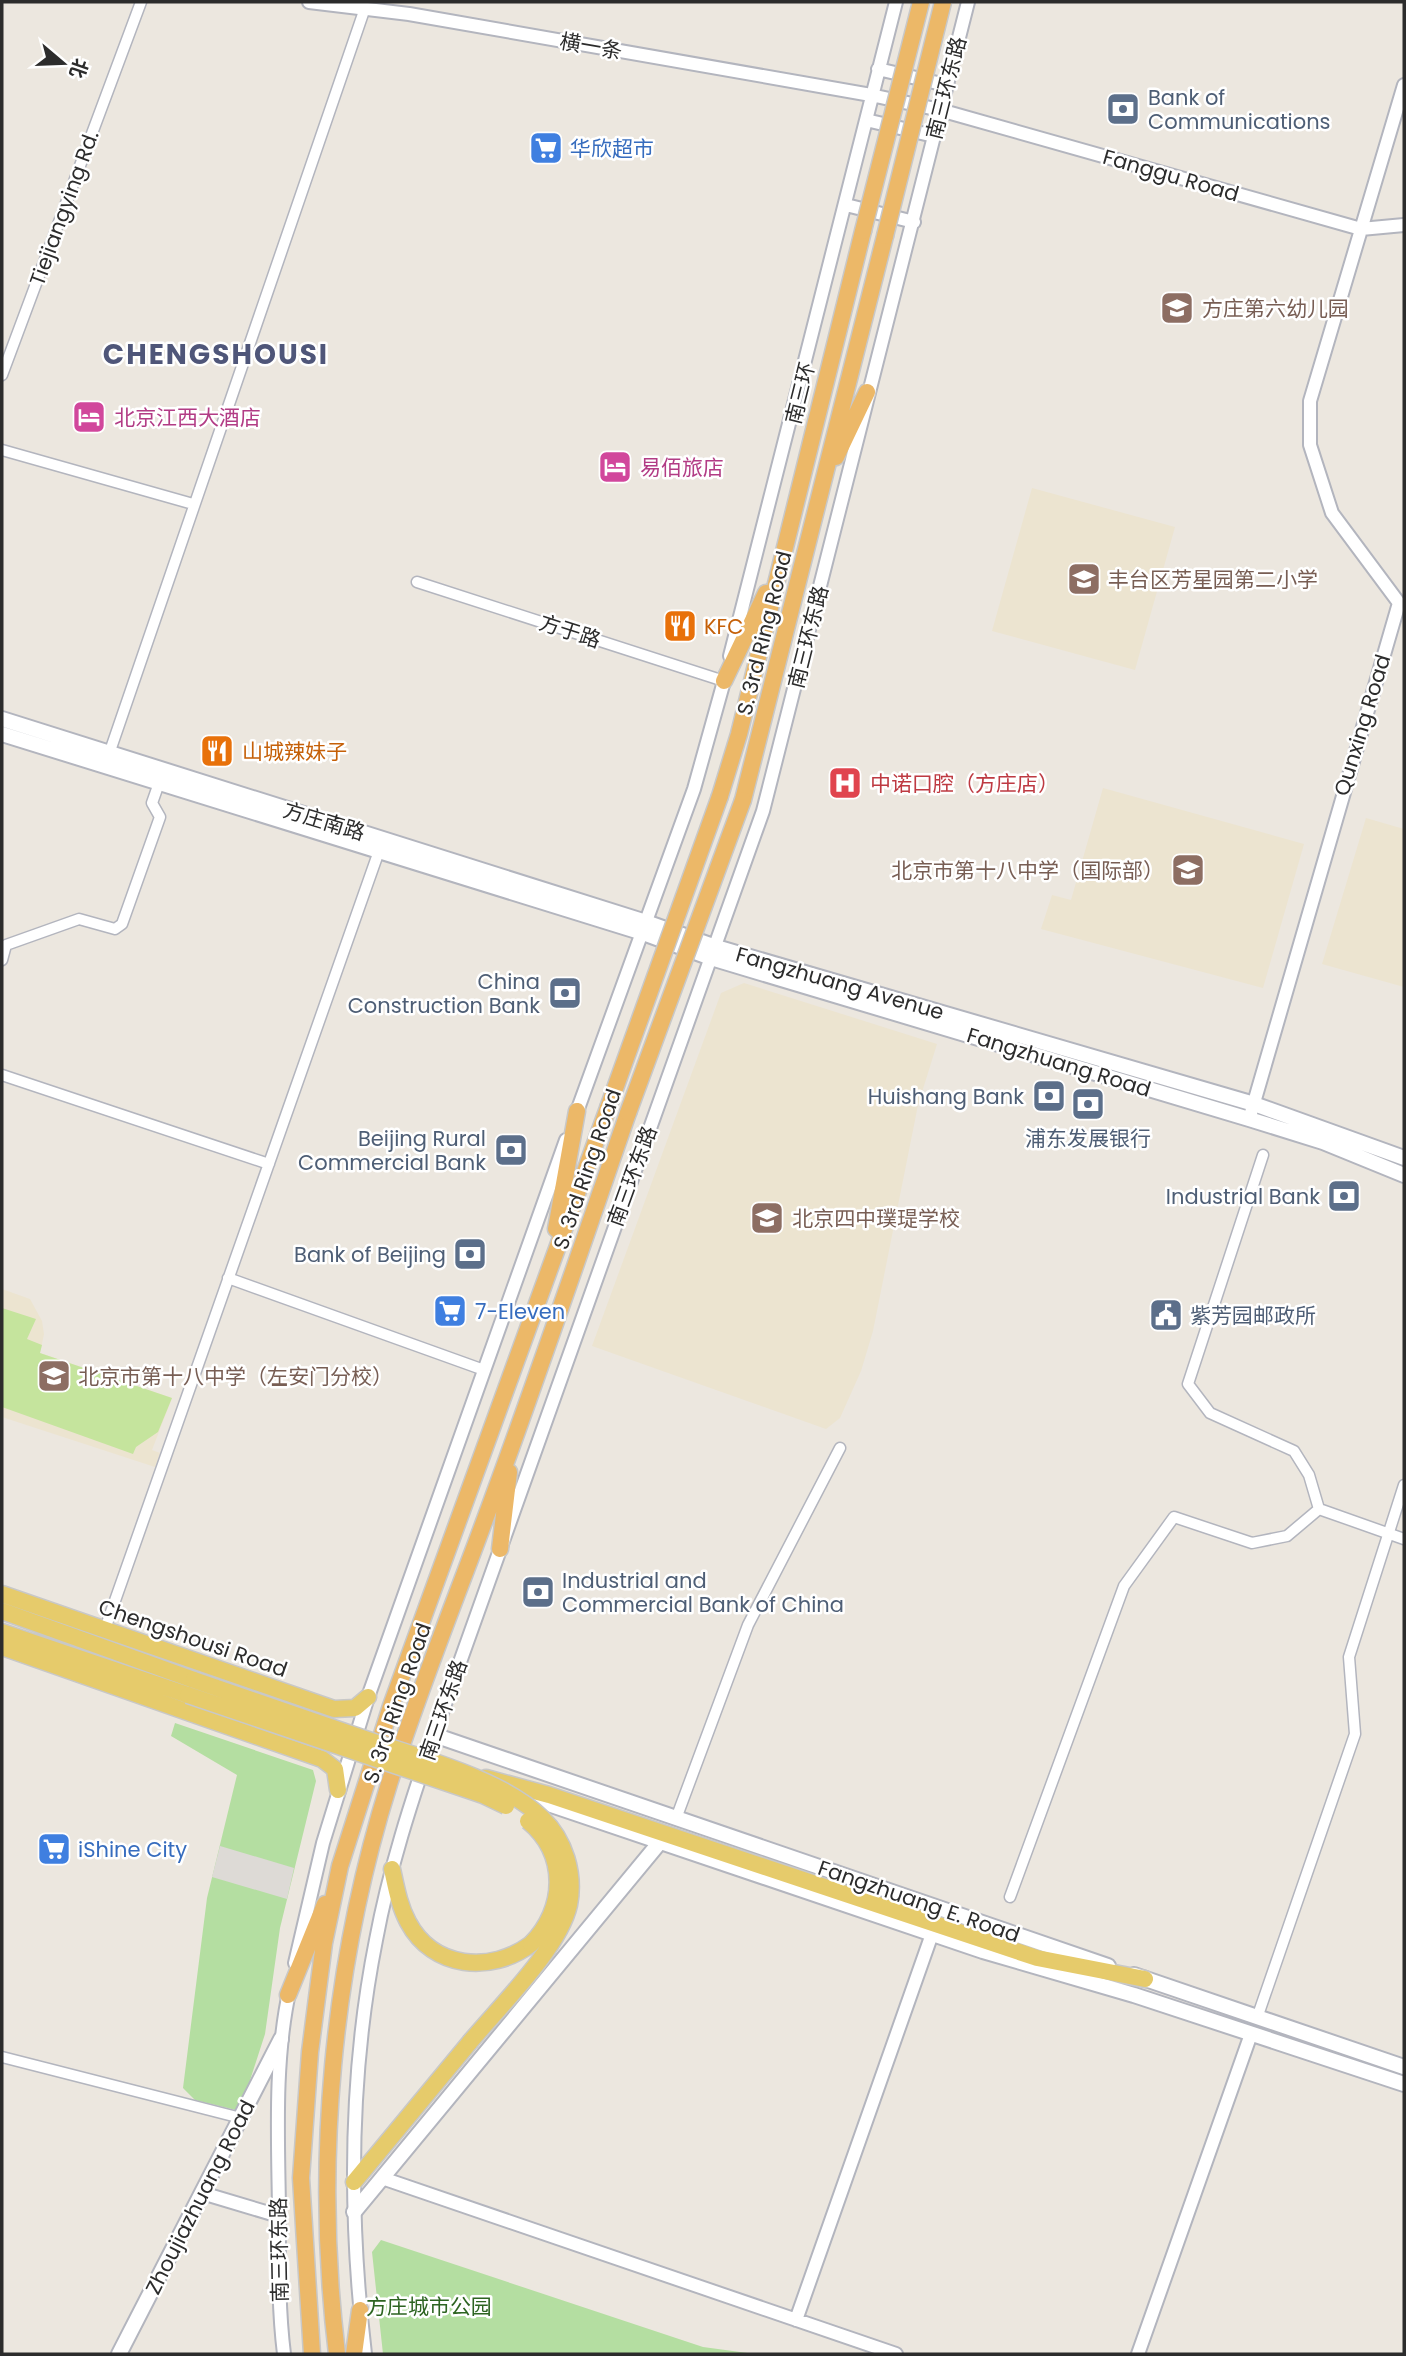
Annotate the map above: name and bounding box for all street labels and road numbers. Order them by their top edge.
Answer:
street label: 横一条 [557,26,625,66]
street label: 南三环东路 [919,34,973,142]
street label: Tiejiangying Rd. [22,126,106,290]
street label: Fanggu Road [1100,142,1242,208]
street label: 南三环 [778,359,822,427]
street label: S. 3rd Ring Road [730,548,798,718]
street label: 南三环东路 [781,583,835,691]
street label: 方于路 [536,607,604,655]
street label: Qunxing Road [1327,651,1397,799]
street label: 方庄南路 [280,795,368,847]
street label: Fangzhuang Avenue [733,939,947,1027]
street label: Fangzhuang Road [963,1020,1155,1104]
street label: S. 3rd Ring Road [546,1085,628,1253]
street label: 南三环东路 [600,1122,664,1230]
street label: Chengshousi Road [95,1592,291,1684]
street label: S. 3rd Ring Road [356,1619,438,1787]
street label: 南三环东路 [412,1656,474,1764]
street label: Fangzhuang E. Road [814,1853,1024,1949]
street label: Zhoujiazhuang Road [138,2095,262,2299]
street label: 南三环东路 [264,2197,294,2303]

